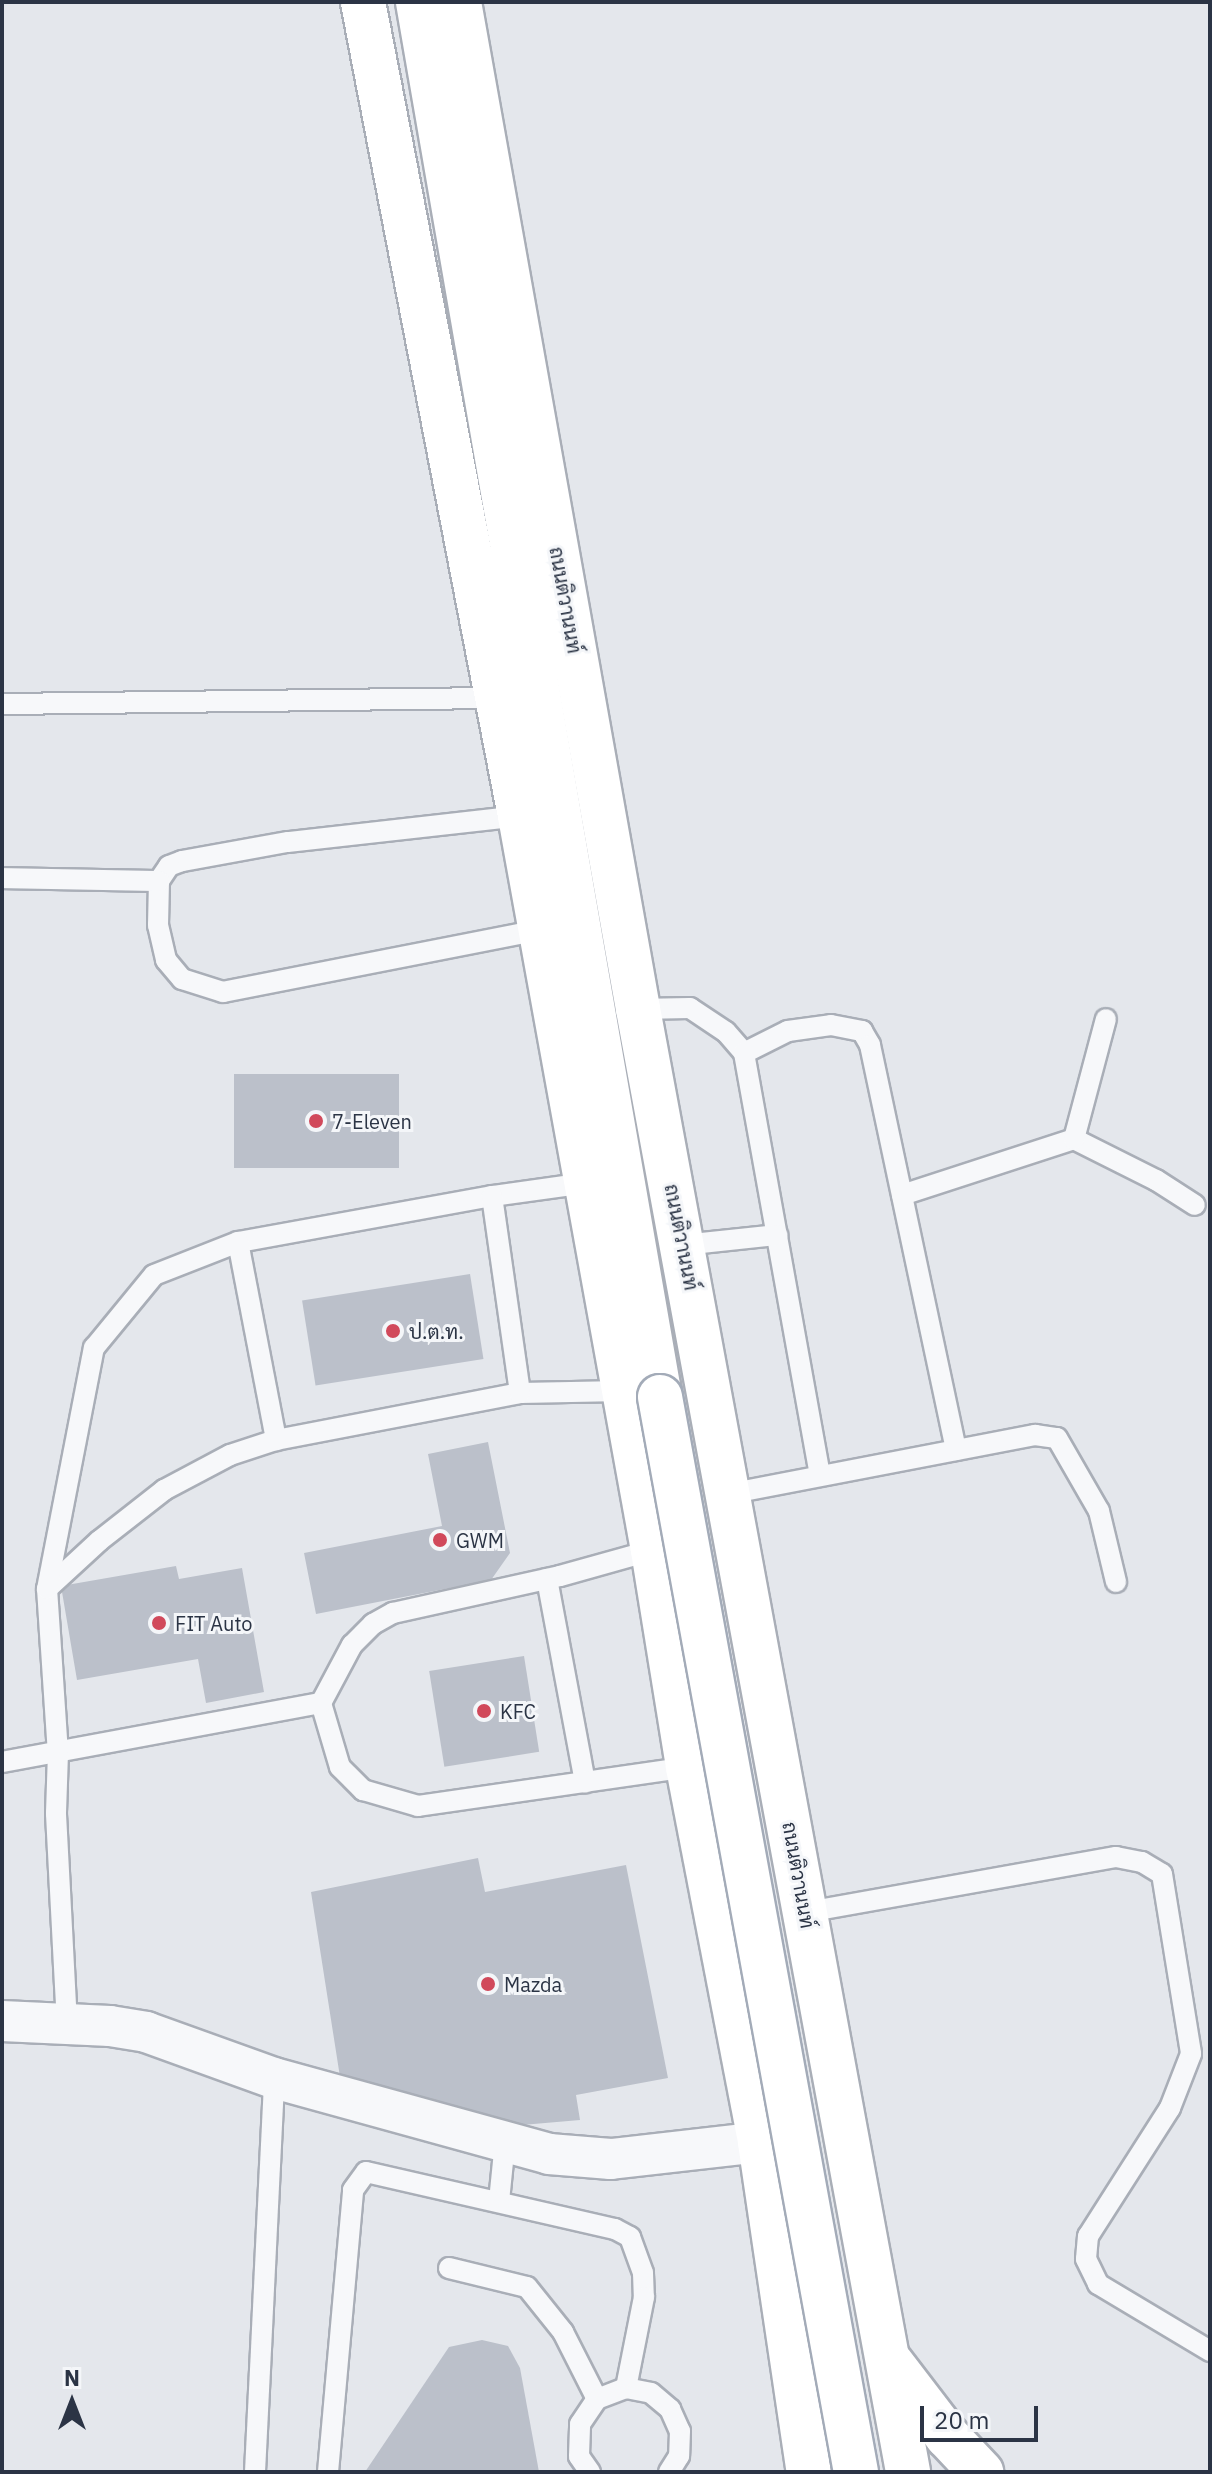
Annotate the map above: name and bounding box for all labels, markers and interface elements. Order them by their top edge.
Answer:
street label: ถนนติวานนท์ [545,545,587,655]
place label: 7-Eleven [332,1109,412,1133]
marker: 7-Eleven [307,1112,325,1130]
street label: ถนนติวานนท์ [660,1182,704,1292]
place label: ป.ต.ท. [409,1319,464,1343]
marker: ป.ต.ท. [384,1322,402,1340]
place label: GWM [456,1528,504,1552]
marker: GWM [431,1531,449,1549]
place label: FIT Auto [175,1611,253,1635]
marker: FIT Auto [150,1614,168,1632]
place label: KFC [500,1699,536,1723]
marker: KFC [475,1702,493,1720]
street label: ถนนติวานนท์ [778,1820,820,1930]
place label: Mazda [504,1972,562,1996]
marker: Mazda [479,1975,497,1993]
north arrow [32,2362,112,2442]
text: N [64,2363,80,2392]
scale bar [924,2390,1042,2440]
text: 20 m [934,2404,989,2436]

